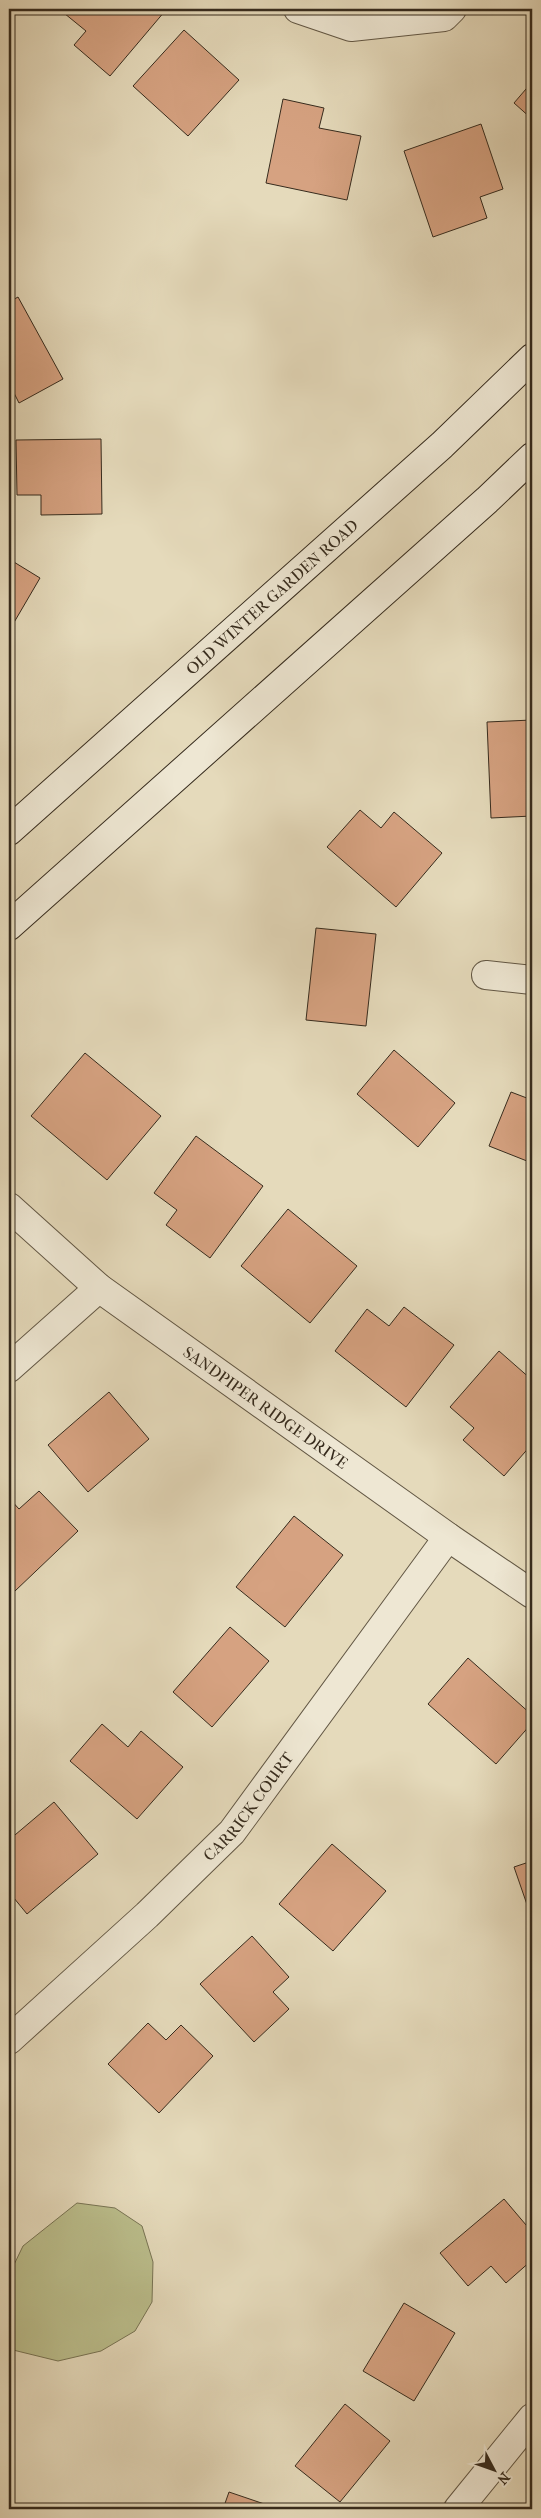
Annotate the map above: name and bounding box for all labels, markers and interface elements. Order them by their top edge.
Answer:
street label: OLD WINTER GARDEN ROAD [182,515,362,678]
street label: SANDPIPER RIDGE DRIVE [180,1342,352,1472]
street label: CARRICK COURT [199,1748,297,1865]
north arrow [468,2446,518,2496]
text: N [493,2469,513,2488]

